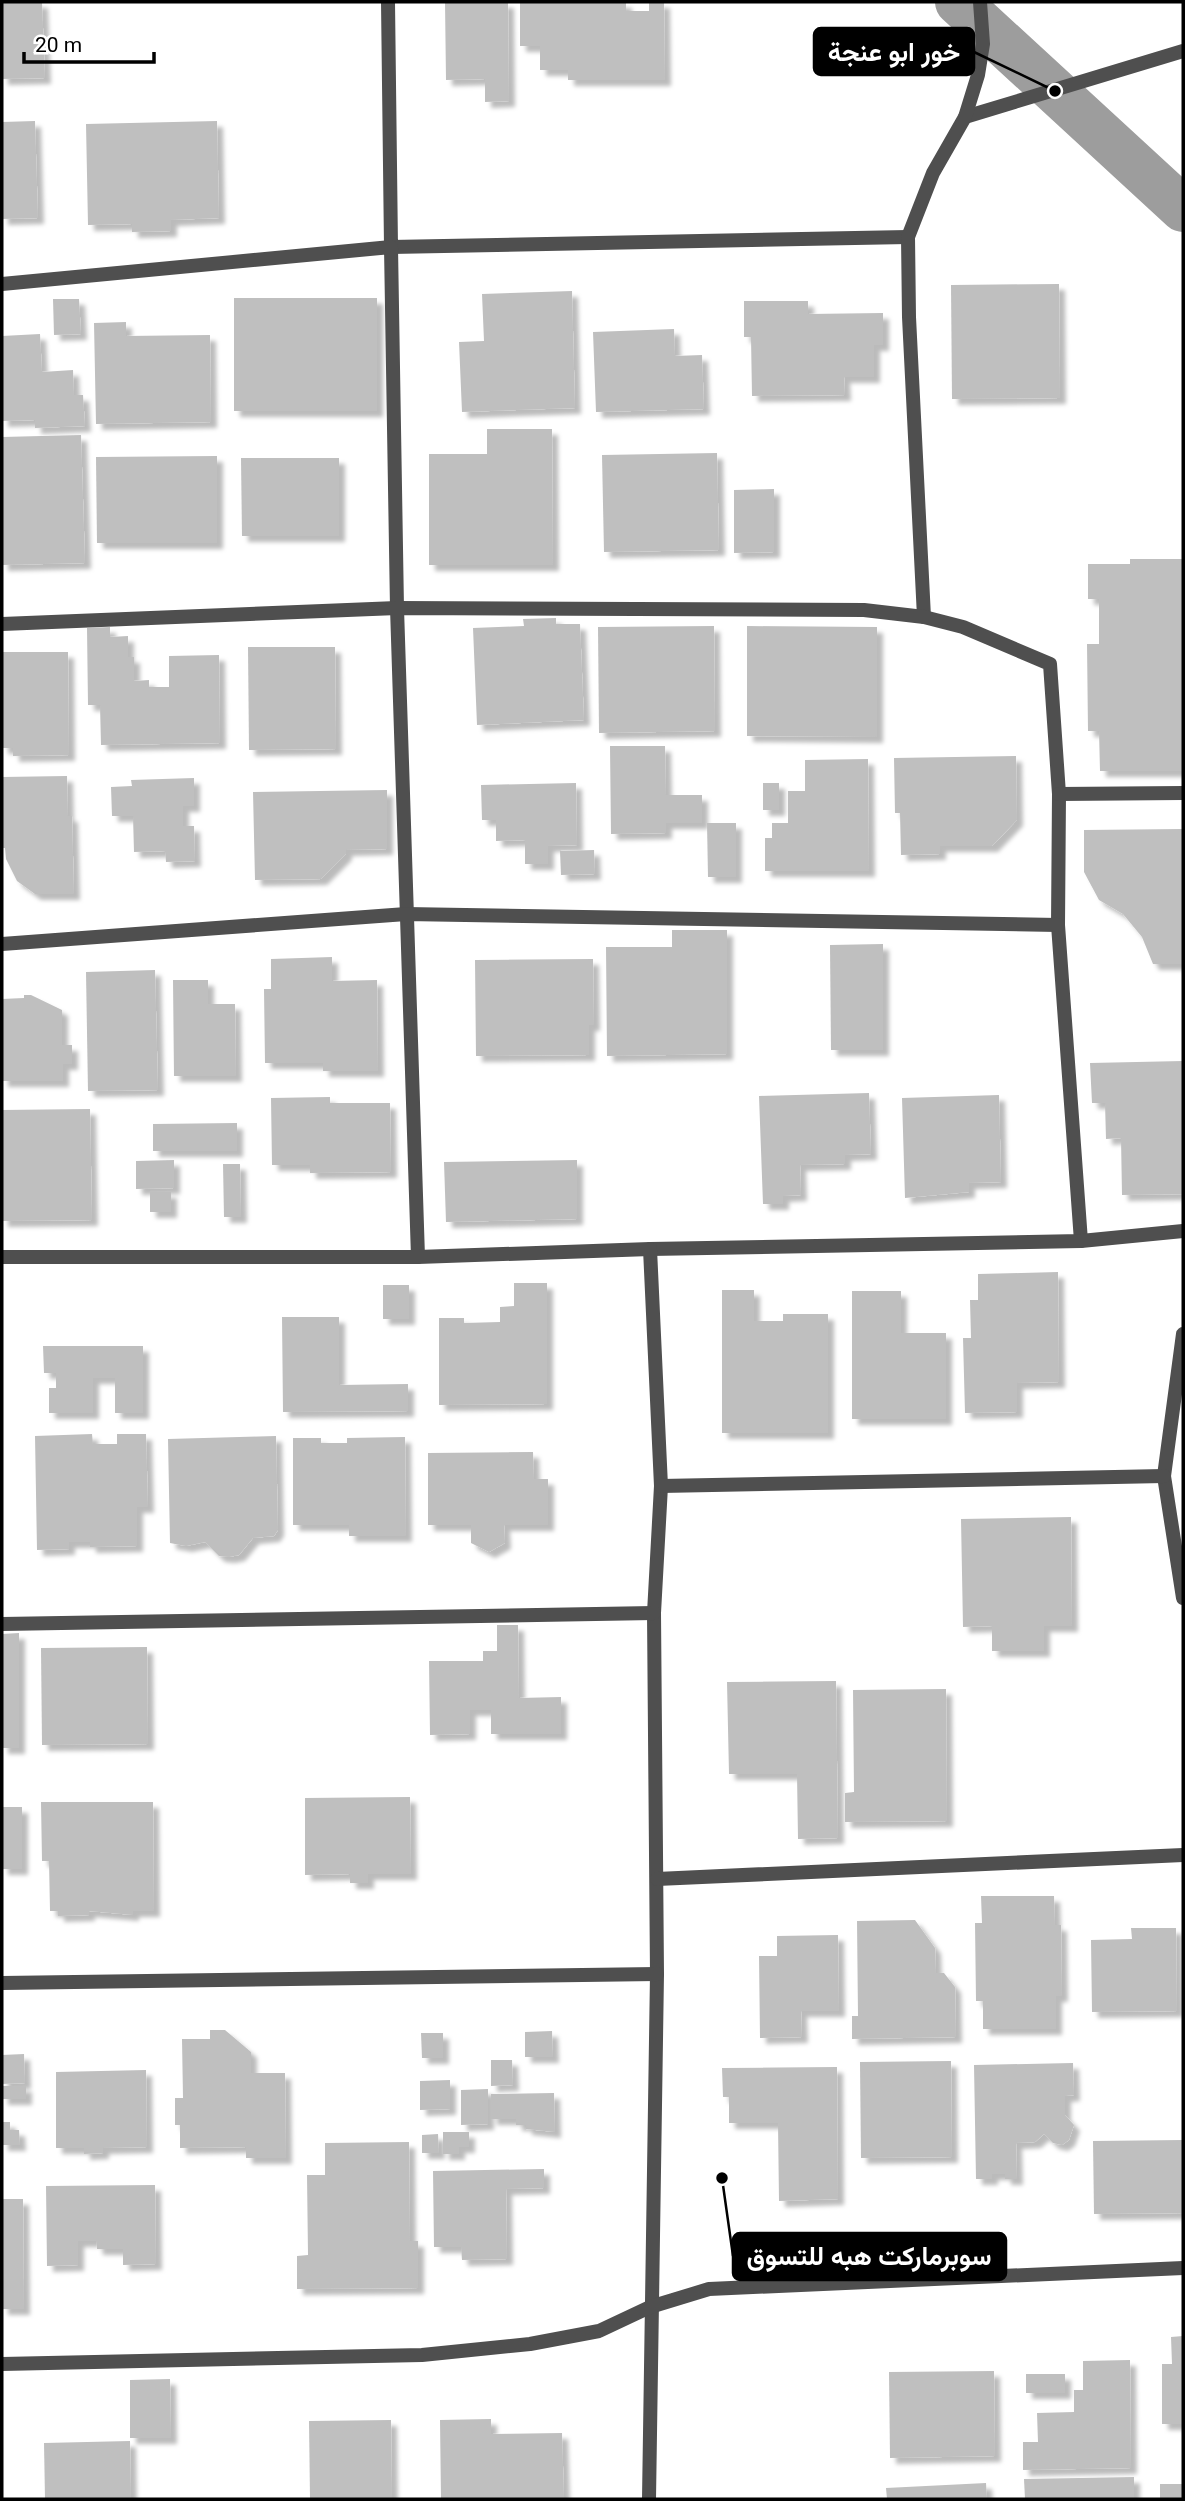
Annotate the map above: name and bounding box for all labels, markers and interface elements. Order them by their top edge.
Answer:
scale bar [24,21,154,65]
callout: خور ابو عنجة [814,28,974,75]
text: 20 m [35,33,82,57]
text: خور ابو عنجة [828,37,960,68]
callout: سوبرماركت هبه للتسوق [733,2233,1006,2280]
text: سوبرماركت هبه للتسوق [747,2241,991,2272]

